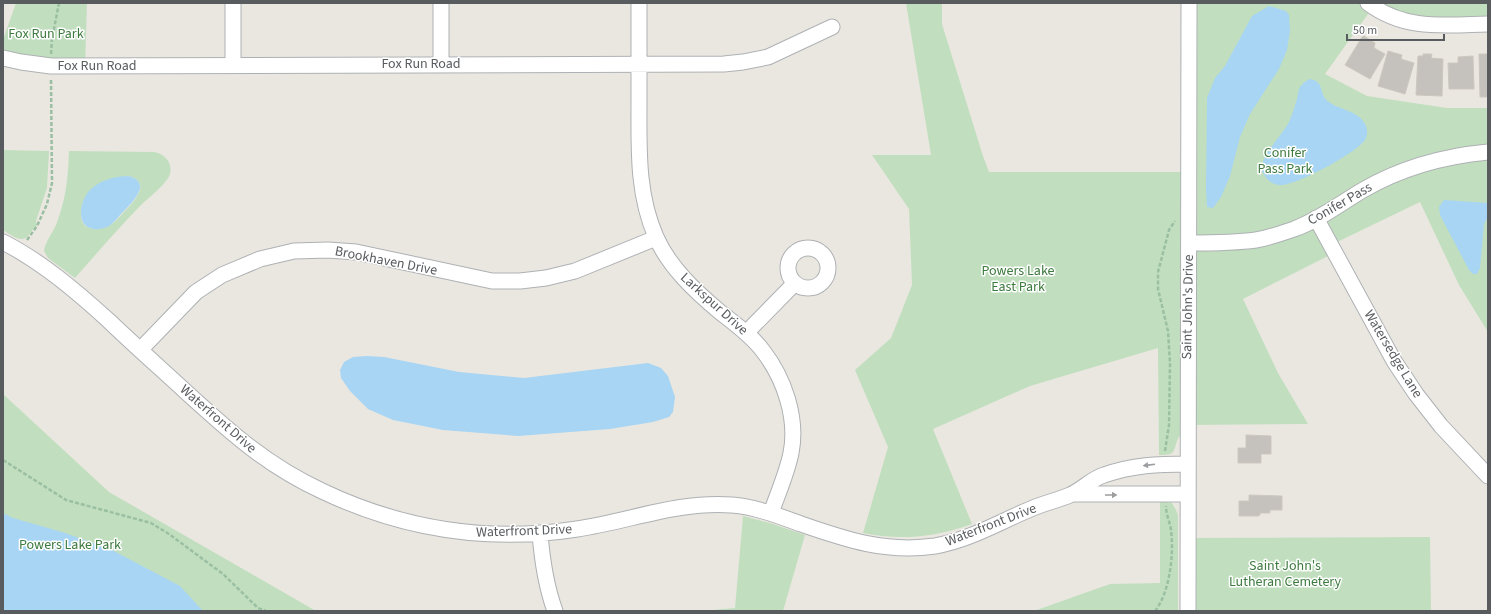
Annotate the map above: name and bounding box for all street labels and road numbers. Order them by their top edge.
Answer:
street label: Fox Run Road [381,54,461,74]
street label: Fox Run Road [57,56,137,76]
street label: Conifer Pass [1304,177,1376,231]
street label: Brookhaven Drive [333,241,439,281]
street label: Saint John's Drive [1177,254,1199,360]
street label: Larkspur Drive [676,268,752,340]
street label: Watersedge Lane [1359,306,1427,402]
street label: Waterfront Drive [175,380,261,458]
street label: Waterfront Drive [943,498,1039,552]
street label: Waterfront Drive [476,519,572,543]

